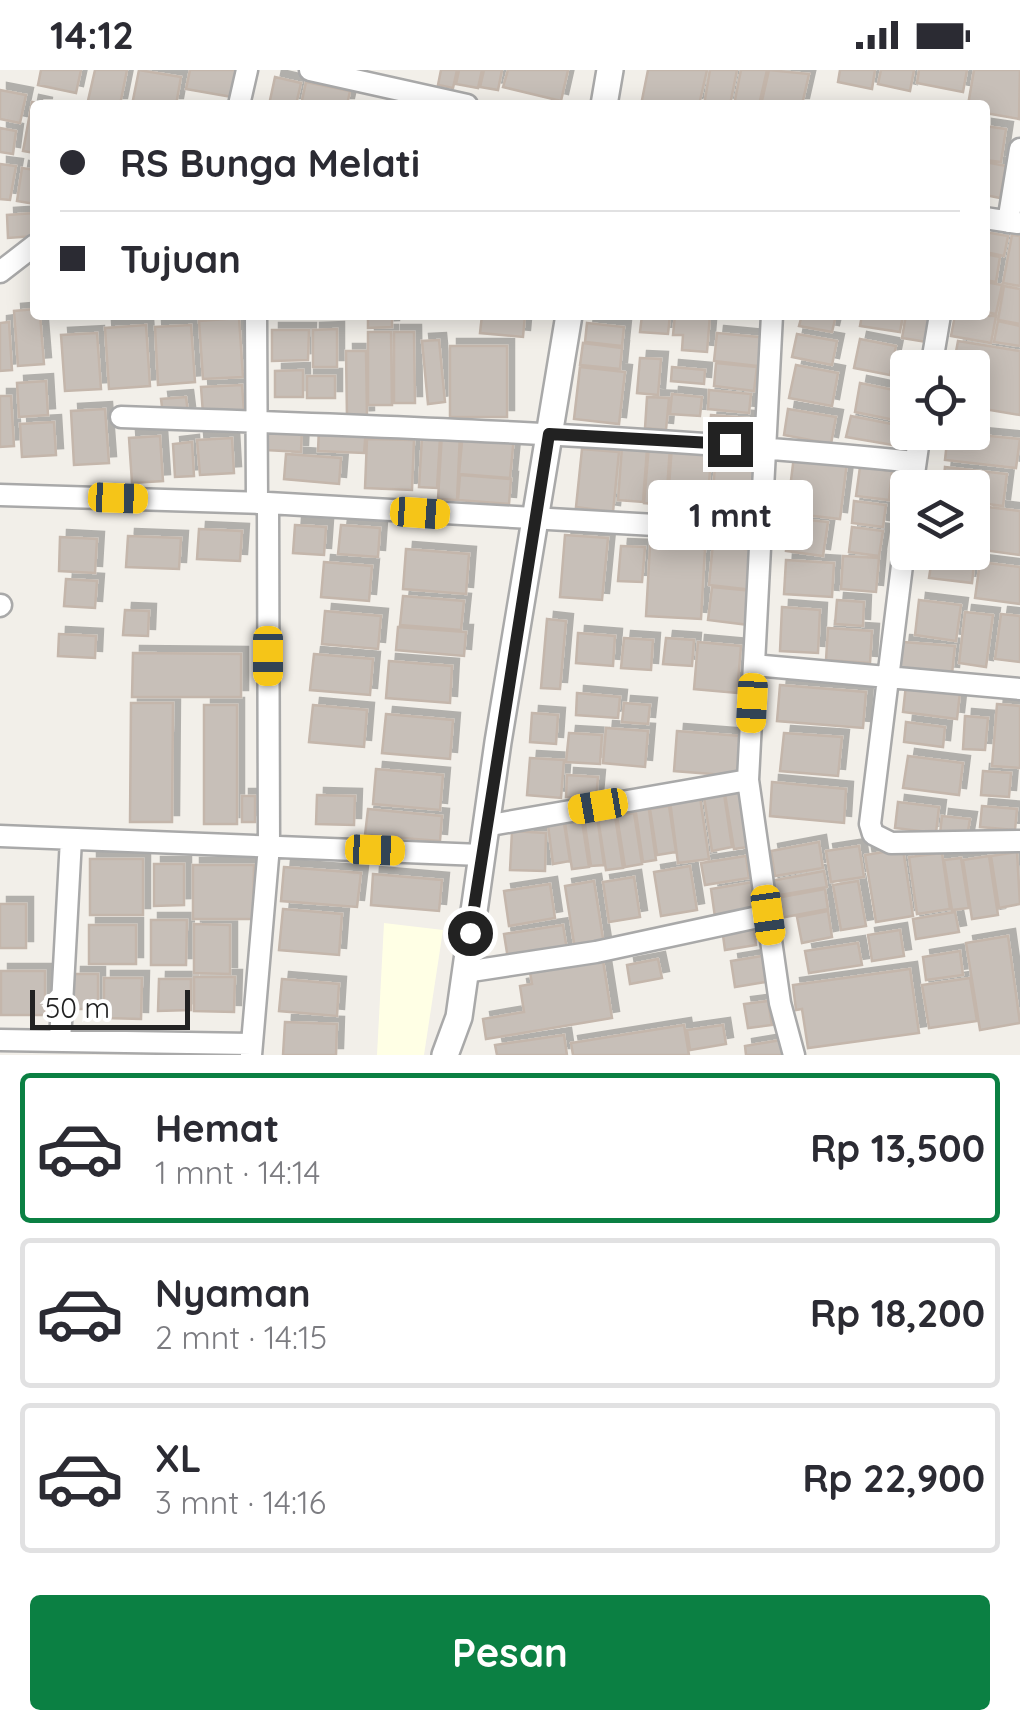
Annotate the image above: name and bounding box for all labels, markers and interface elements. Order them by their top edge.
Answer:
text: 14:12 [50,11,134,59]
text: RS Bunga Melati [120,139,420,187]
text: Tujuan [120,235,241,283]
map controls [890,350,990,570]
button: locate [890,350,990,450]
route end [708,422,753,467]
button: layers [890,470,990,570]
callout: 1 mnt [648,479,812,549]
car [87,482,149,514]
text: 1 mnt [689,495,772,535]
car [389,496,451,530]
car [253,626,283,686]
car [735,672,769,734]
car [566,786,630,826]
car [344,834,406,866]
car [749,883,787,947]
route start [448,911,493,956]
scale bar [30,985,190,1030]
text: 50 m [45,990,110,1025]
icon: car [35,1103,125,1193]
text: Hemat [155,1104,279,1152]
text: Rp 13,500 [810,1124,985,1172]
text: 1 mnt · 14:14 [155,1152,320,1192]
icon: car [35,1268,125,1358]
text: Nyaman [155,1269,311,1317]
text: Rp 18,200 [810,1289,985,1337]
text: 2 mnt · 14:15 [155,1317,327,1357]
icon: car [35,1433,125,1523]
text: XL [155,1434,201,1482]
text: Rp 22,900 [802,1454,985,1502]
text: 3 mnt · 14:16 [155,1482,326,1522]
button: Pesan [30,1595,990,1710]

